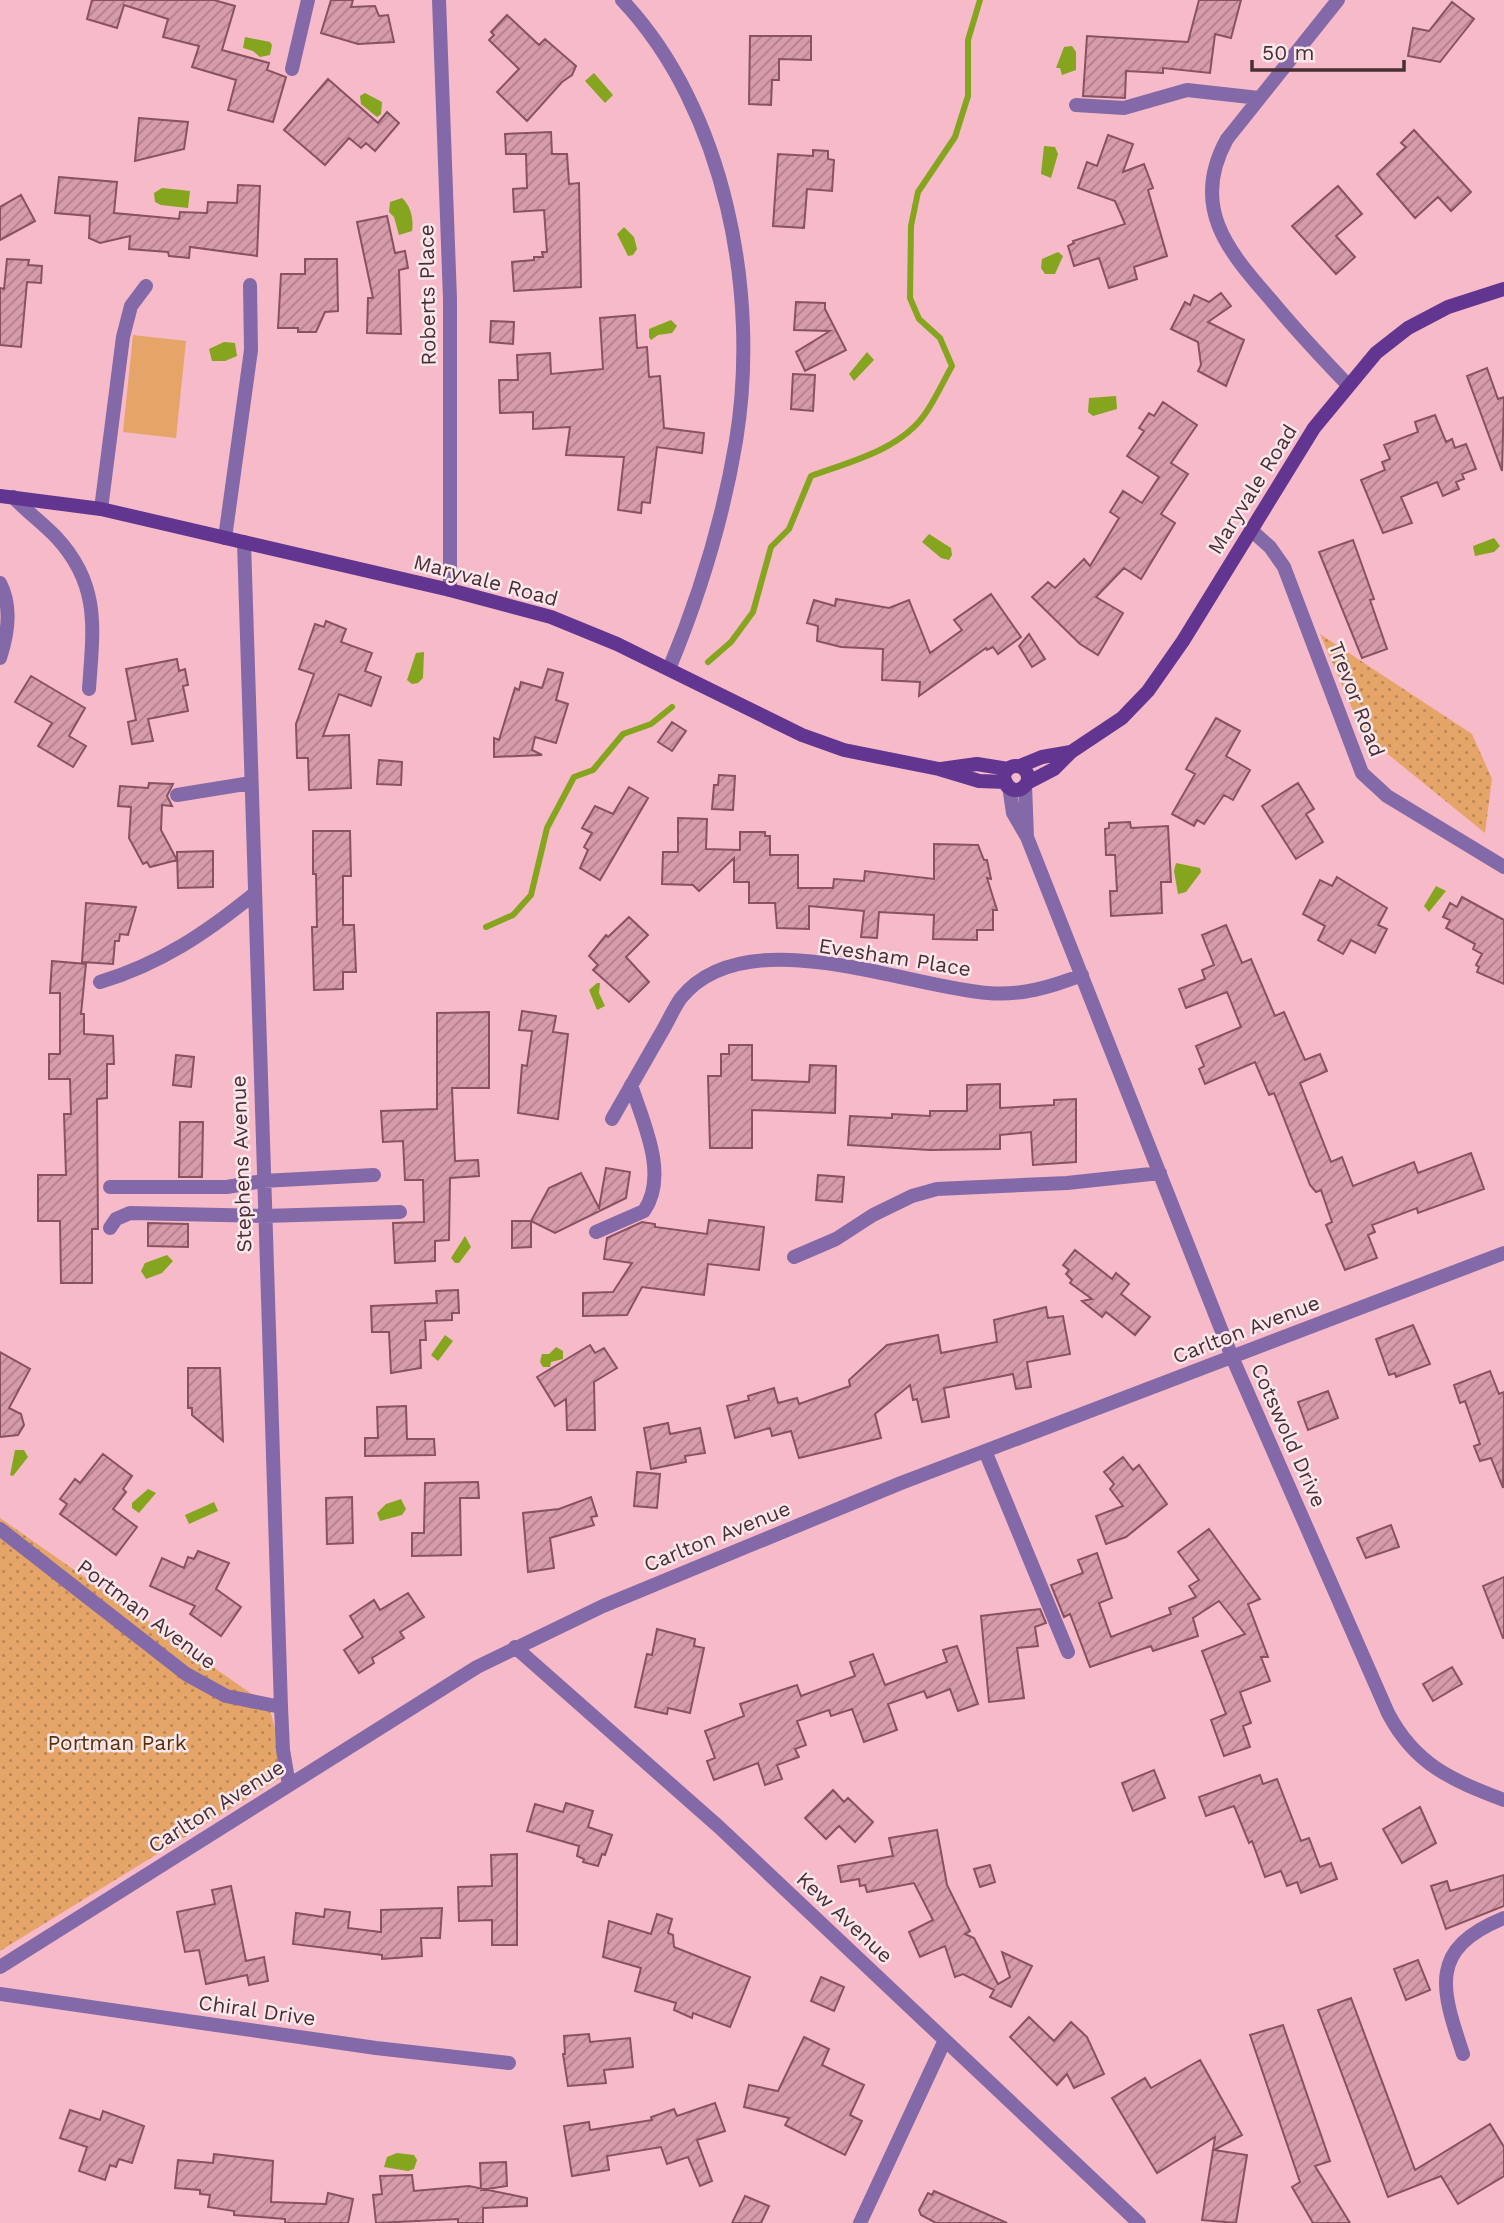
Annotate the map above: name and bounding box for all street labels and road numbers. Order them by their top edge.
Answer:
street label: Roberts Place [413,224,441,366]
street label: Maryvale Road [1202,419,1302,559]
street label: Maryvale Road [411,549,561,611]
street label: Trevor Road [1324,638,1390,760]
street label: Evesham Place [817,933,973,981]
street label: Stephens Avenue [225,1075,257,1253]
street label: Carlton Avenue [1169,1289,1323,1369]
street label: Cotswold Drive [1246,1359,1332,1511]
street label: Carlton Avenue [640,1495,794,1577]
street label: Portman Avenue [73,1554,221,1674]
street label: Carlton Avenue [143,1754,289,1858]
street label: Kew Avenue [792,1866,898,1968]
street label: Chiral Drive [197,1989,317,2031]

